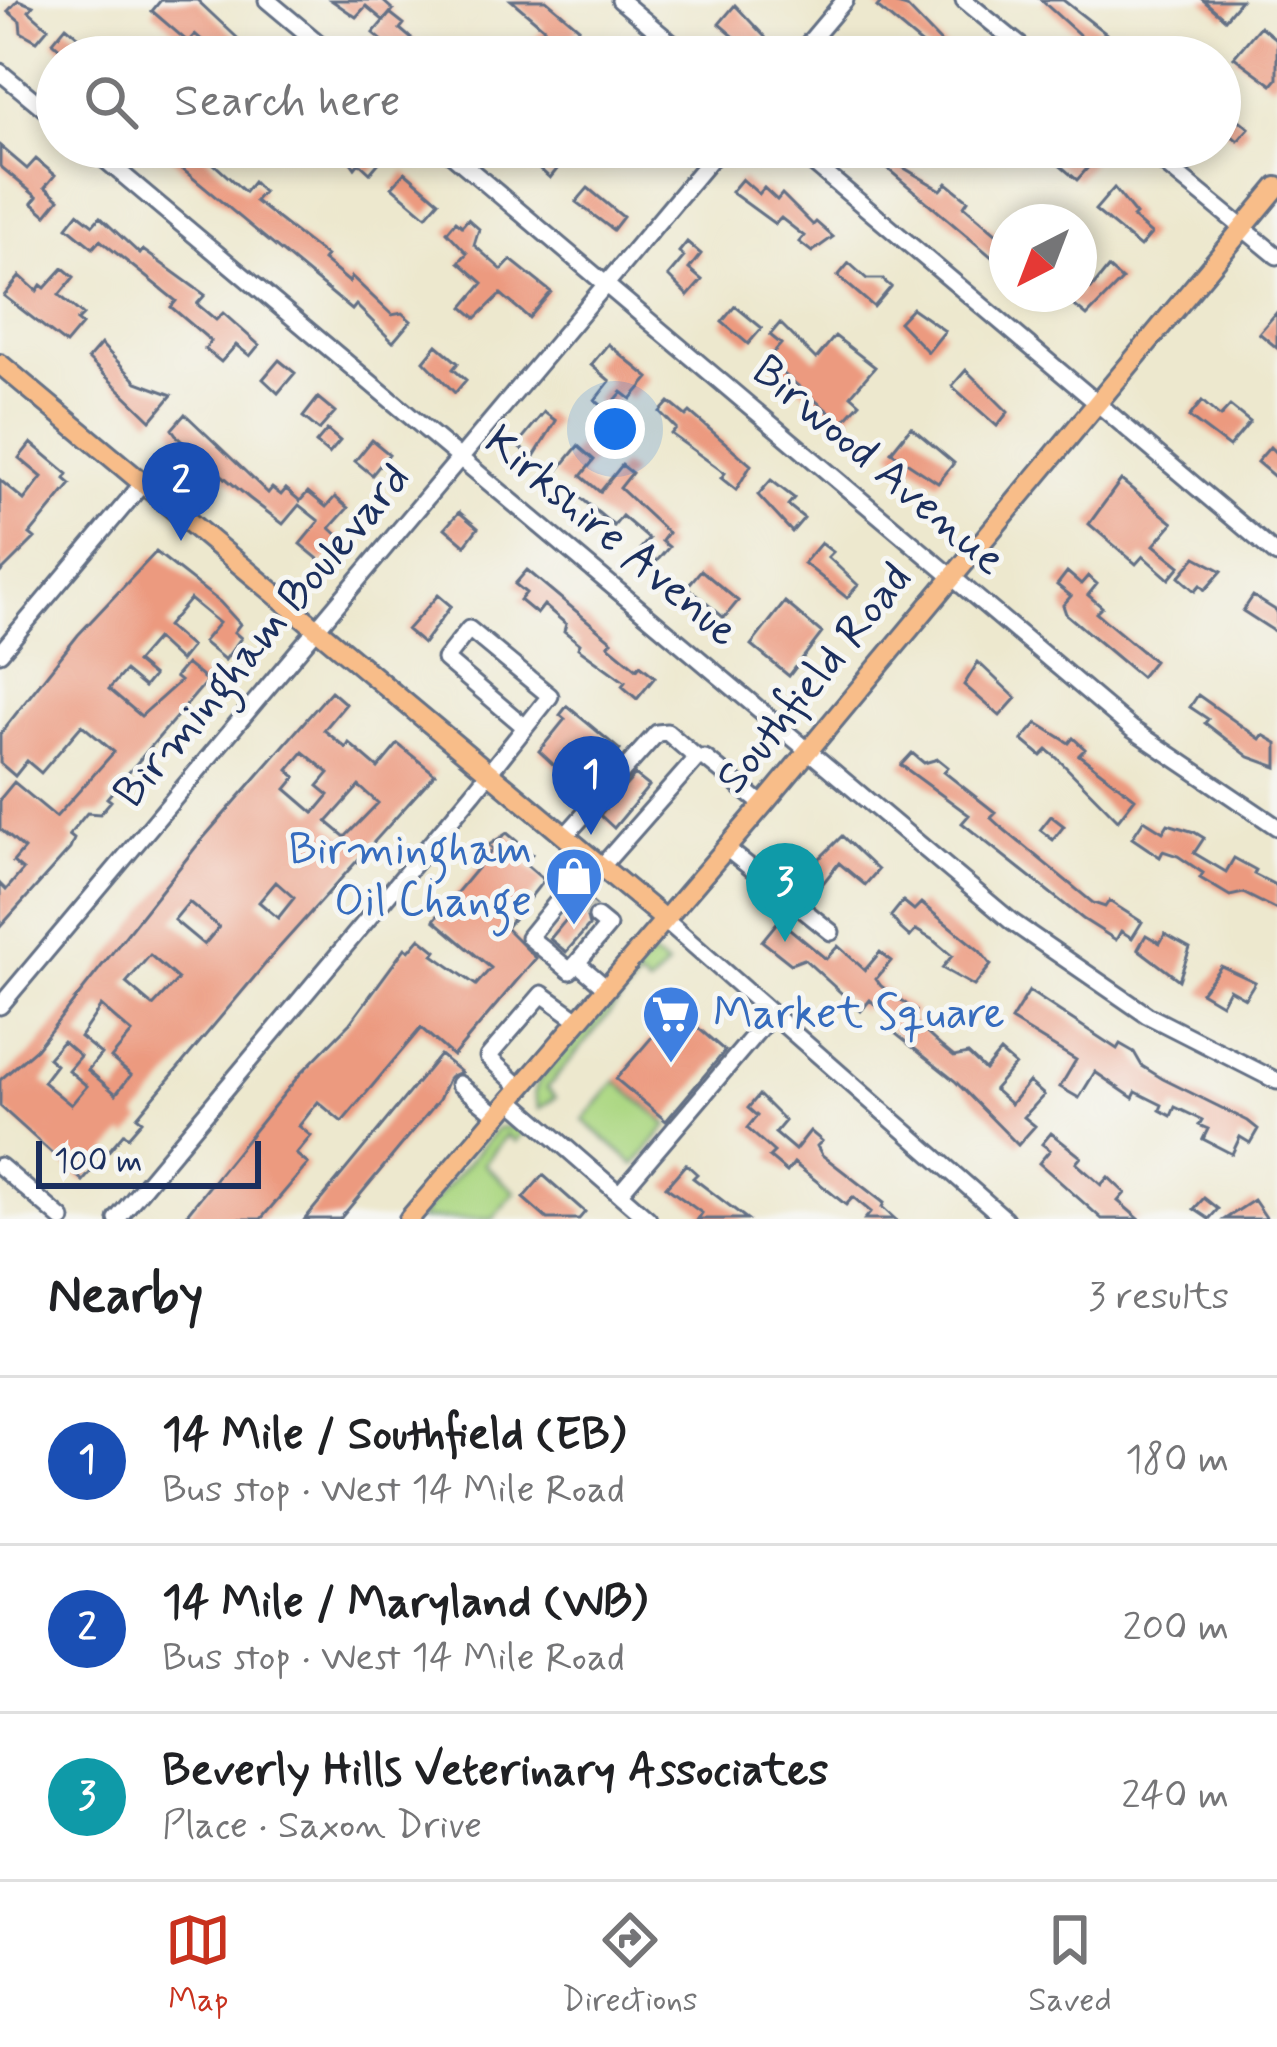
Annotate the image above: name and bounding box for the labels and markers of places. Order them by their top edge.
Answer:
pin: 2 [142,442,220,541]
pin: 1 [552,736,630,835]
place label: Birmingham Oil Change [289,821,532,937]
pin: 3 [746,843,824,942]
shop icon: Birmingham Oil Change [543,845,605,927]
supermarket icon: Market Square [640,983,702,1065]
place label: Market Square [713,985,1005,1044]

